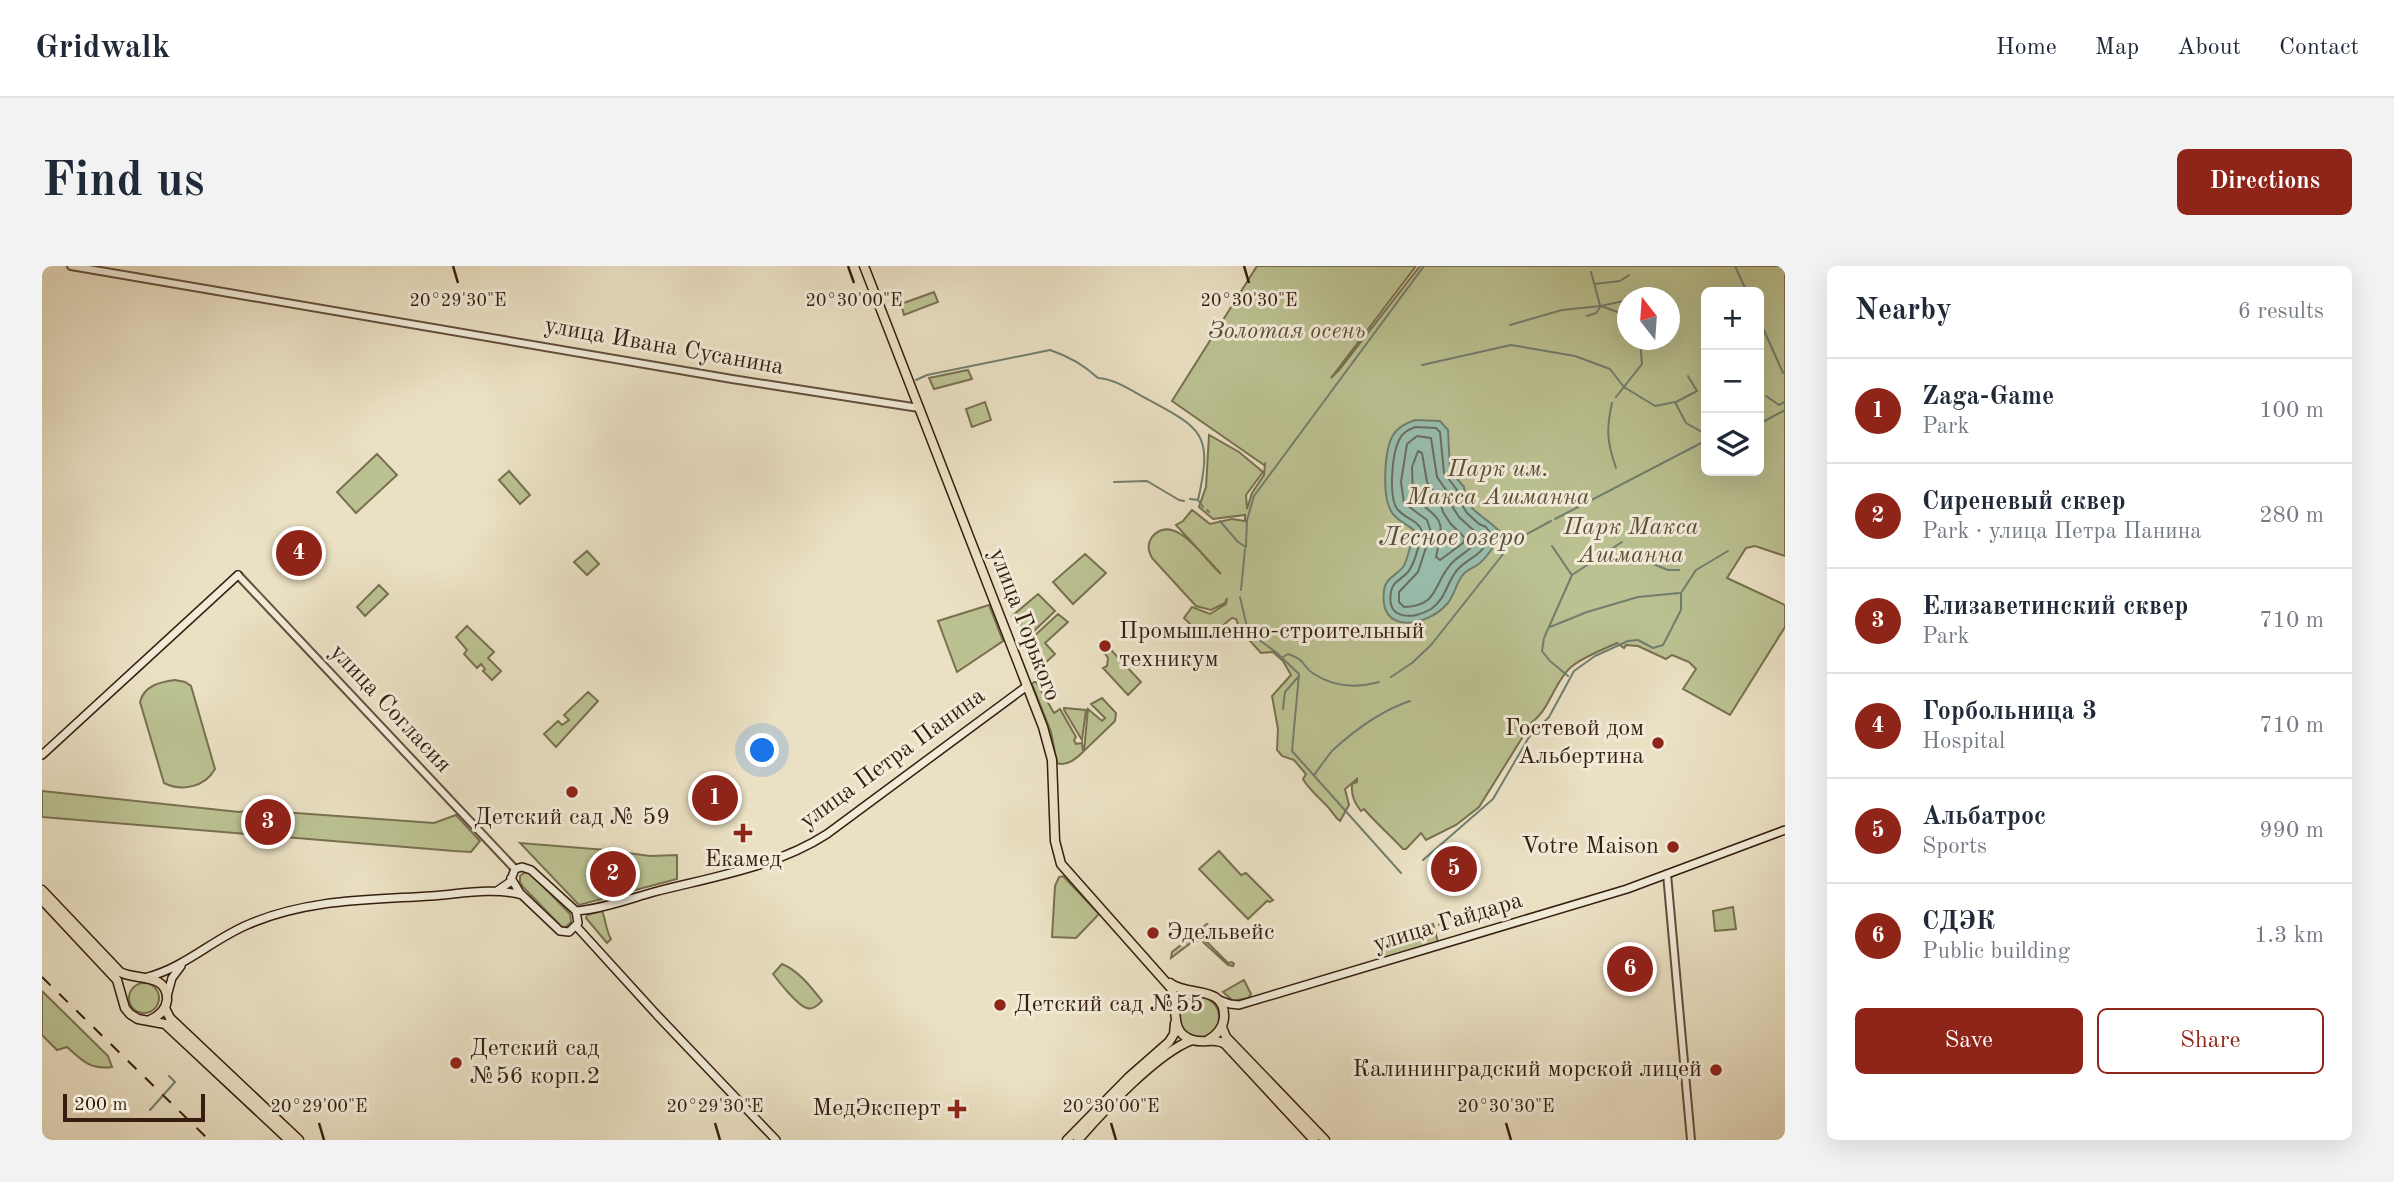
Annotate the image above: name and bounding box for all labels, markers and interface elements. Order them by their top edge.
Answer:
text: Gridwalk [35,32,170,65]
text: Home [1996,36,2057,60]
text: Map [2095,36,2139,60]
text: About [2177,36,2241,60]
text: Contact [2279,36,2359,60]
button: Directions [2177,149,2352,215]
text: Find us [42,158,205,207]
north arrow [1617,287,1680,350]
map controls [1701,287,1764,476]
button: + [1701,287,1764,350]
text: 20°29'30"E [410,292,506,310]
text: 20°30'00"E [806,292,902,310]
text: 20°30'30"E [1201,292,1297,310]
text: Nearby [1855,296,1952,326]
text: 6 results [2238,300,2324,323]
street label: улица Ивана Сусанина [542,314,786,380]
park label: Золотая осень [1208,319,1366,344]
button: − [1701,350,1764,413]
text: Zaga-Game [1922,384,2054,410]
text: 1 [1871,399,1885,422]
text: 100 m [2259,399,2324,422]
button: layers [1701,413,1764,476]
text: Park [1922,415,1969,438]
park label: Парк им. Макса Ашманна [1405,458,1590,510]
text: Сиреневый сквер [1922,489,2126,515]
text: 2 [1871,504,1885,527]
text: 280 m [2259,504,2324,527]
park label: Парк Макса Ашманна [1562,516,1699,568]
text: Park · улица Петра Панина [1922,520,2202,543]
water label: Лесное озеро [1379,525,1525,551]
pin: 4 [276,527,322,579]
street label: улица Горького [984,545,1064,705]
text: Елизаветинский сквер [1922,594,2188,620]
text: 3 [1871,609,1885,632]
text: 710 m [2259,609,2324,632]
place label: Промышленно-строительный техникум [1119,620,1425,672]
text: Park [1922,625,1969,648]
marker: Промышленно-строительный техникум [1097,638,1113,654]
street label: улица Согласия [325,640,455,778]
street label: улица Петра Панина [796,684,990,834]
text: Горбольница 3 [1922,699,2097,725]
text: 4 [1871,714,1885,737]
text: 710 m [2259,714,2324,737]
place label: Гостевой дом Альбертина [1505,717,1644,769]
text: Hospital [1922,730,2005,753]
your location [745,733,779,767]
marker: Гостевой дом Альбертина [1650,735,1666,751]
pin: 1 [692,772,738,824]
marker: Детский сад № 59 [564,784,580,800]
pin: 3 [245,796,291,848]
text: Альбатрос [1922,804,2046,830]
place label: Детский сад № 59 [474,806,670,830]
text: 5 [1871,819,1885,842]
text: 990 m [2259,819,2324,842]
marker: Екамед [733,823,753,843]
place label: Votre Maison [1521,835,1659,859]
text: Sports [1922,835,1987,858]
marker: Votre Maison [1665,839,1681,855]
pin: 5 [1431,843,1477,895]
pin: 2 [590,848,636,900]
place label: Екамед [704,848,782,872]
street label: улица Гайдара [1370,889,1526,957]
text: СДЭК [1922,909,1995,935]
place label: Эдельвейс [1167,921,1274,945]
text: 6 [1871,924,1885,947]
text: 1.3 km [2254,924,2324,947]
marker: Эдельвейс [1145,925,1161,941]
text: Public building [1922,940,2070,963]
pin: 6 [1607,943,1653,995]
place label: Детский сад №55 [1014,993,1203,1017]
marker: Детский сад №55 [992,997,1008,1013]
button: Save [1855,1008,2083,1074]
button: Share [2097,1008,2324,1074]
place label: Детский сад №56 корп.2 [470,1037,600,1089]
marker: Детский сад №56 корп.2 [448,1055,464,1071]
place label: Калининградский морской лицей [1353,1058,1702,1082]
marker: Калининградский морской лицей [1708,1062,1724,1078]
scale bar [63,1091,205,1123]
text: 200 m [74,1096,127,1115]
place label: МедЭксперт [812,1097,941,1121]
text: 20°29'00"E [271,1098,367,1116]
text: 20°29'30"E [667,1098,763,1116]
text: 20°30'00"E [1063,1098,1159,1116]
text: 20°30'30"E [1458,1098,1554,1116]
marker: МедЭксперт [947,1099,967,1119]

